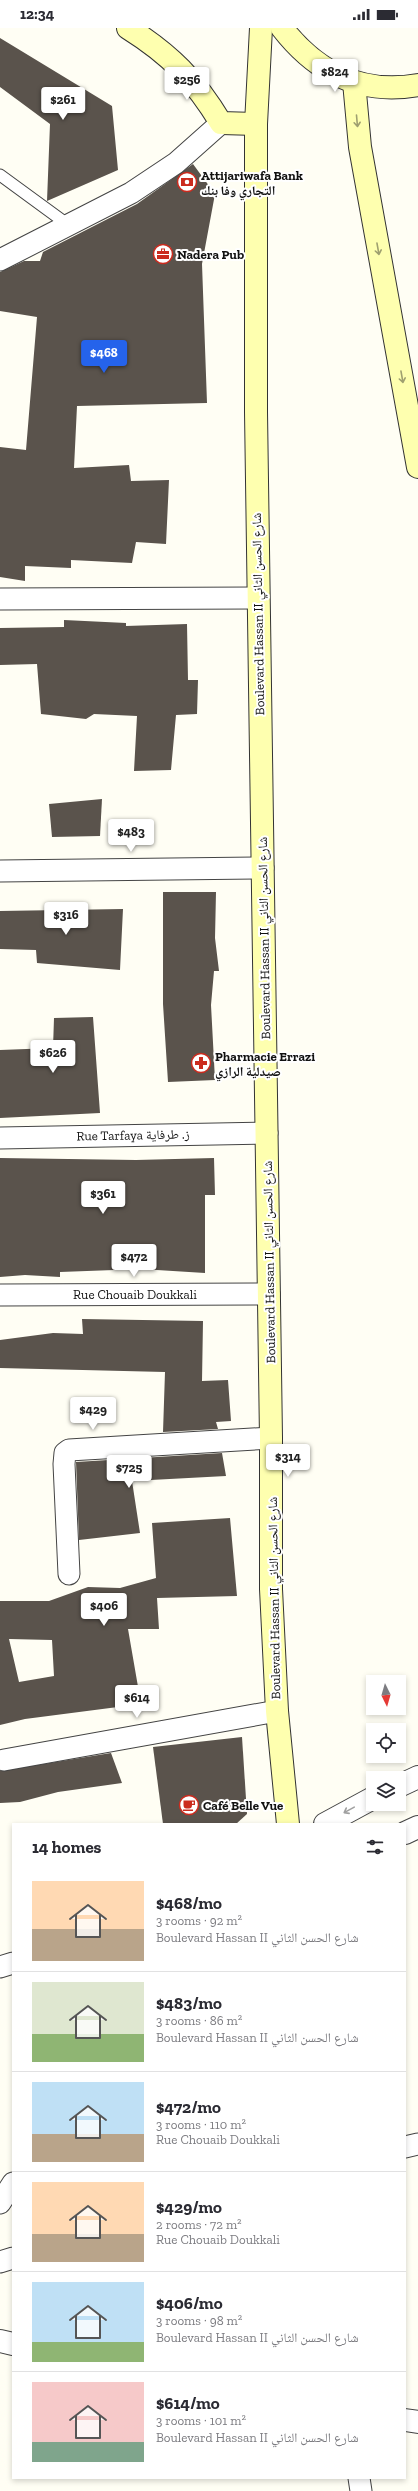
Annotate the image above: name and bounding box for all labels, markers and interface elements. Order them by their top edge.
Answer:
text: 12:34 [20,5,54,23]
pin: $824 [311,59,359,93]
text: $824 [321,64,349,79]
pin: $256 [163,67,211,101]
text: $256 [173,72,201,87]
pin: $261 [39,87,87,121]
text: $261 [50,92,76,107]
one-way arrow [354,114,361,127]
place label: Attijariwafa Bank التجاري وفا بنك [201,168,303,201]
bank icon: Attijariwafa Bank التجاري وفا بنك [176,171,198,193]
one-way arrow [375,242,383,255]
office icon: Nadera Pub [152,243,174,265]
place label: Nadera Pub [177,247,244,262]
pin: $468 [80,340,128,374]
text: $468 [90,345,118,360]
one-way arrow [398,370,406,383]
street label: Boulevard Hassan II شارع الحسن الثاني [249,513,271,715]
pin: $483 [107,819,155,853]
text: $483 [117,824,145,839]
street label: Boulevard Hassan II شارع الحسن الثاني [255,837,277,1039]
pin: $316 [42,902,90,936]
text: $316 [53,907,79,922]
pin: $626 [29,1040,77,1074]
text: $626 [39,1045,67,1060]
place label: Pharmacie Errazi صيدلية الرازي [215,1049,315,1082]
pharmacy icon: Pharmacie Errazi صيدلية الرازي [190,1052,212,1074]
street label: Rue Tarfaya ز. طرفاية [76,1127,190,1144]
street label: Boulevard Hassan II شارع الحسن الثاني [260,1161,282,1363]
pin: $361 [79,1181,127,1215]
text: $361 [90,1186,116,1201]
pin: $472 [110,1244,158,1278]
text: $472 [121,1249,147,1264]
street label: Rue Chouaib Doukkali [73,1287,197,1302]
pin: $429 [69,1397,117,1431]
text: $429 [79,1402,107,1417]
pin: $314 [264,1444,312,1478]
text: $314 [275,1449,301,1464]
pin: $725 [105,1455,153,1489]
text: $725 [116,1460,142,1475]
street label: Boulevard Hassan II شارع الحسن الثاني [265,1497,287,1699]
pin: $406 [80,1593,128,1627]
text: $406 [90,1598,118,1613]
north arrow [366,1675,406,1715]
map controls [366,1675,406,1811]
pin: $614 [113,1685,161,1719]
text: $614 [124,1690,150,1705]
button: locate [366,1723,406,1763]
button: layers [366,1771,406,1811]
cafe icon: Café Belle Vue [178,1794,200,1816]
place label: Café Belle Vue [203,1798,284,1813]
one-way arrow [343,1807,355,1814]
icon: filters [364,1836,386,1858]
text: 14 homes [32,1837,101,1857]
text: $468/mo [156,1893,222,1913]
icon: home [64,1897,112,1945]
text: 3 rooms · 92 m² [156,1913,242,1928]
text: Boulevard Hassan II شارع الحسن الثاني [156,1930,359,1945]
text: $483/mo [156,1993,222,2013]
icon: home [64,1998,112,2046]
text: 3 rooms · 86 m² [156,2013,242,2028]
text: Boulevard Hassan II شارع الحسن الثاني [156,2030,359,2045]
text: $472/mo [156,2097,221,2117]
icon: home [64,2098,112,2146]
text: 3 rooms · 110 m² [156,2117,246,2132]
text: Rue Chouaib Doukkali [156,2132,280,2147]
text: $429/mo [156,2197,222,2217]
icon: home [64,2198,112,2246]
text: 2 rooms · 72 m² [156,2217,242,2232]
text: Rue Chouaib Doukkali [156,2232,280,2247]
text: $406/mo [156,2293,223,2313]
icon: home [64,2298,112,2346]
text: 3 rooms · 98 m² [156,2313,242,2328]
text: Boulevard Hassan II شارع الحسن الثاني [156,2330,359,2345]
text: $614/mo [156,2393,220,2413]
icon: home [64,2398,112,2446]
text: 3 rooms · 101 m² [156,2413,246,2428]
text: Boulevard Hassan II شارع الحسن الثاني [156,2430,359,2445]

